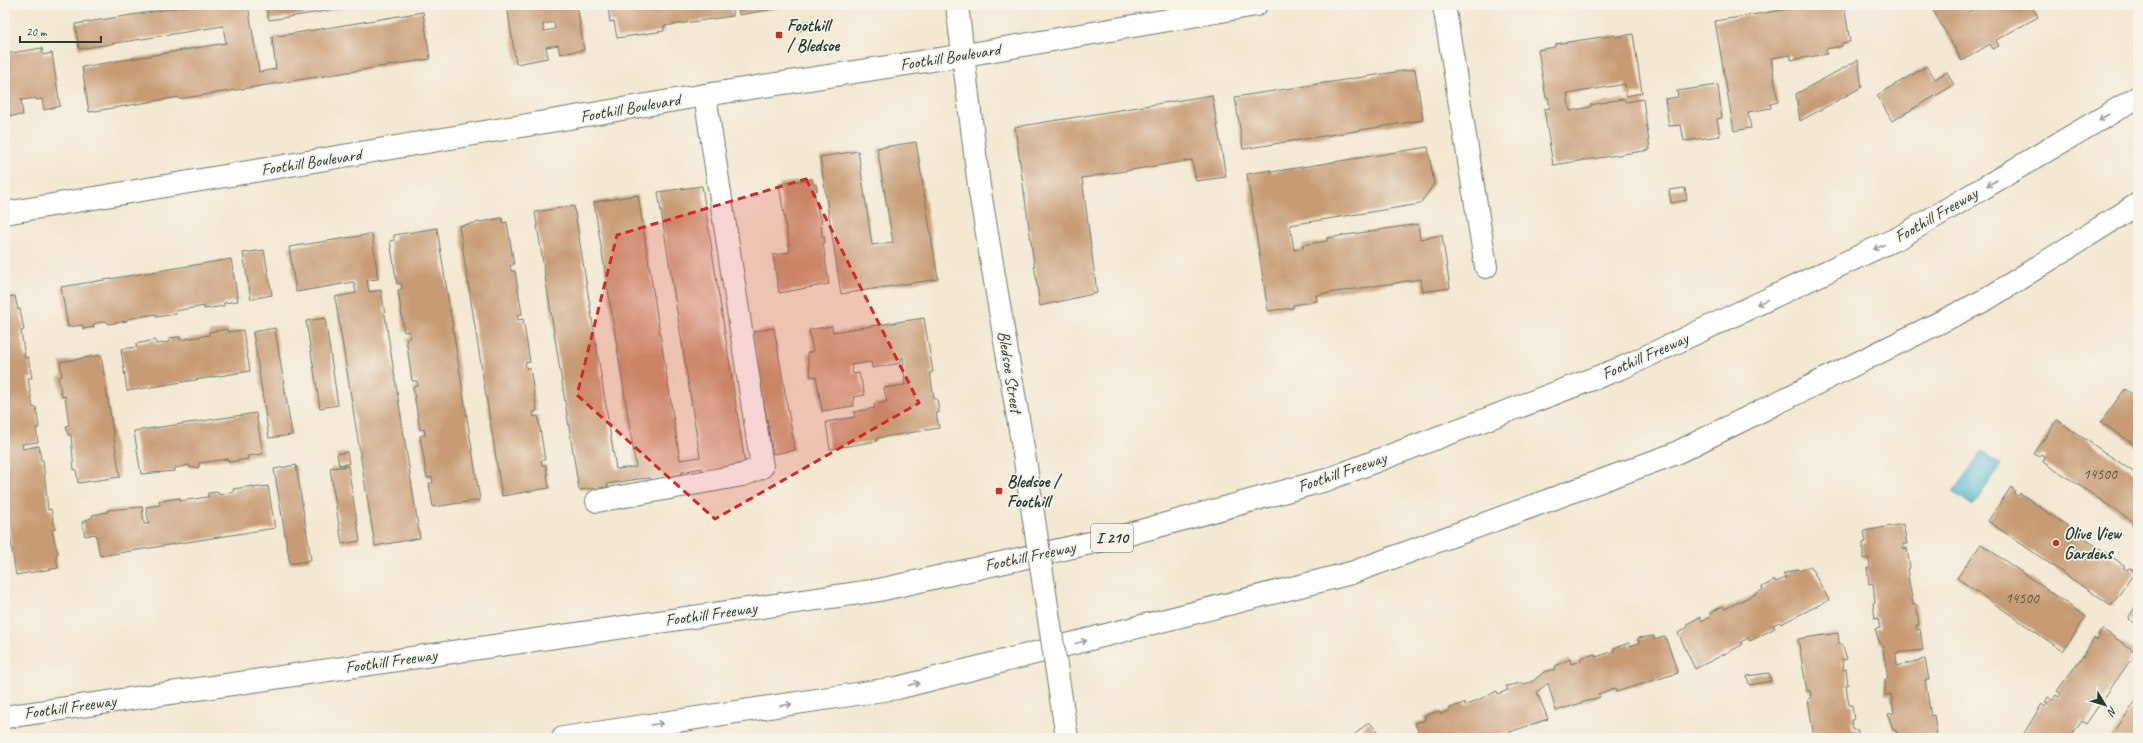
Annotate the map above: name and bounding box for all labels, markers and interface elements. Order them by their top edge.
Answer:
place label: Foothill / Bledsoe [787,15,840,56]
scale bar [20,18,101,44]
text: 20 m [26,24,48,40]
marker: Foothill / Bledsoe [774,30,784,40]
street label: Foothill Boulevard [898,38,1005,75]
street label: Foothill Boulevard [578,88,685,127]
one-way arrow [2098,113,2110,121]
street label: Foothill Boulevard [259,143,366,180]
one-way arrow [1986,179,1998,187]
street label: Foothill Freeway [1891,182,1982,247]
one-way arrow [1874,244,1886,251]
one-way arrow [1756,299,1768,306]
street label: Foothill Freeway [1599,327,1692,384]
street label: Bledsoe Street [993,330,1027,417]
street label: Foothill Freeway [1295,447,1390,497]
house number: 14500 [2083,465,2118,484]
place label: Bledsoe / Foothill [1007,471,1062,512]
marker: Bledsoe / Foothill [994,486,1004,496]
place label: Olive View Gardens [2064,523,2122,564]
road number: I 210 [1091,524,1133,552]
street label: Foothill Freeway [983,536,1078,576]
marker: Olive View Gardens [2051,538,2061,548]
house number: 14500 [2005,589,2040,608]
street label: Foothill Freeway [664,597,759,631]
one-way arrow [1074,638,1087,645]
street label: Foothill Freeway [344,644,439,678]
one-way arrow [907,680,920,687]
north arrow [2085,685,2125,725]
street label: Foothill Freeway [23,690,118,724]
one-way arrow [779,701,792,709]
text: N [2104,704,2120,720]
one-way arrow [650,720,663,728]

